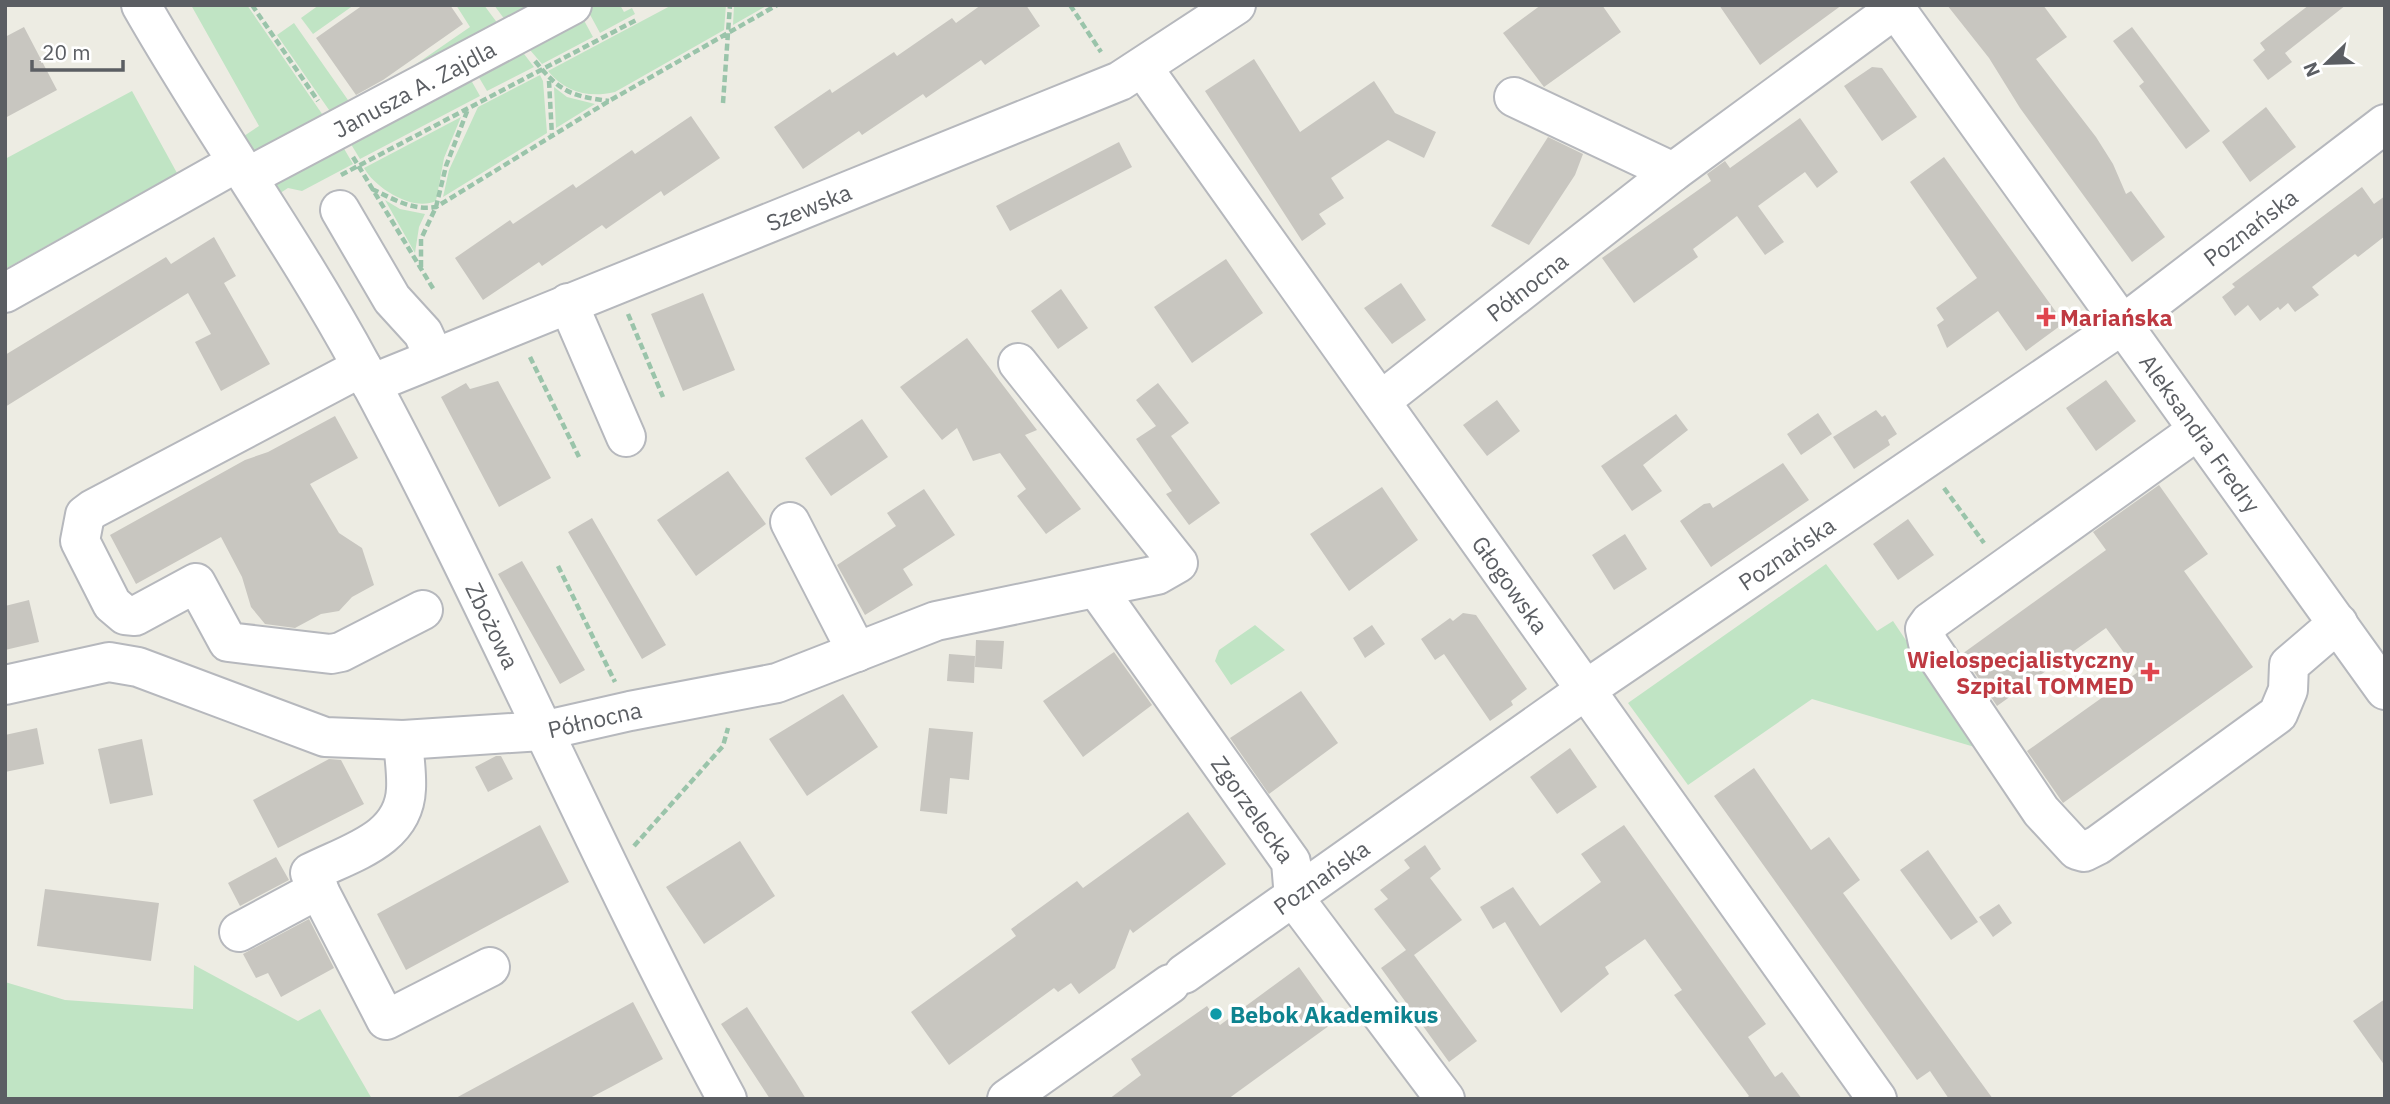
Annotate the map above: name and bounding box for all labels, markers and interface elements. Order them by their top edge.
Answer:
scale bar [32,28,122,72]
north arrow [2292,28,2362,98]
street label: Janusza A. Zajdla [328,33,501,144]
text: 20 m [42,38,91,66]
text: N [2298,59,2325,81]
street label: Szewska [761,176,856,238]
street label: Poznańska [2197,181,2303,273]
street label: Północna [1480,245,1574,328]
place label: Mariańska [2060,302,2173,332]
marker: Mariańska [2038,309,2054,325]
street label: Aleksandra Fredry [2133,348,2268,519]
street label: Poznańska [1732,510,1841,597]
street label: Głogowska [1466,530,1556,639]
street label: Zbożowa [459,577,527,674]
place label: Wielospecjalistyczny Szpital TOMMED [1907,644,2135,700]
marker: Wielospecjalistyczny Szpital TOMMED [2140,662,2160,682]
street label: Północna [545,694,644,744]
street label: Zgorzelecka [1205,750,1302,869]
street label: Poznańska [1267,833,1375,921]
place label: Bebok Akademikus [1230,999,1438,1029]
marker: Bebok Akademikus [1208,1006,1224,1022]

